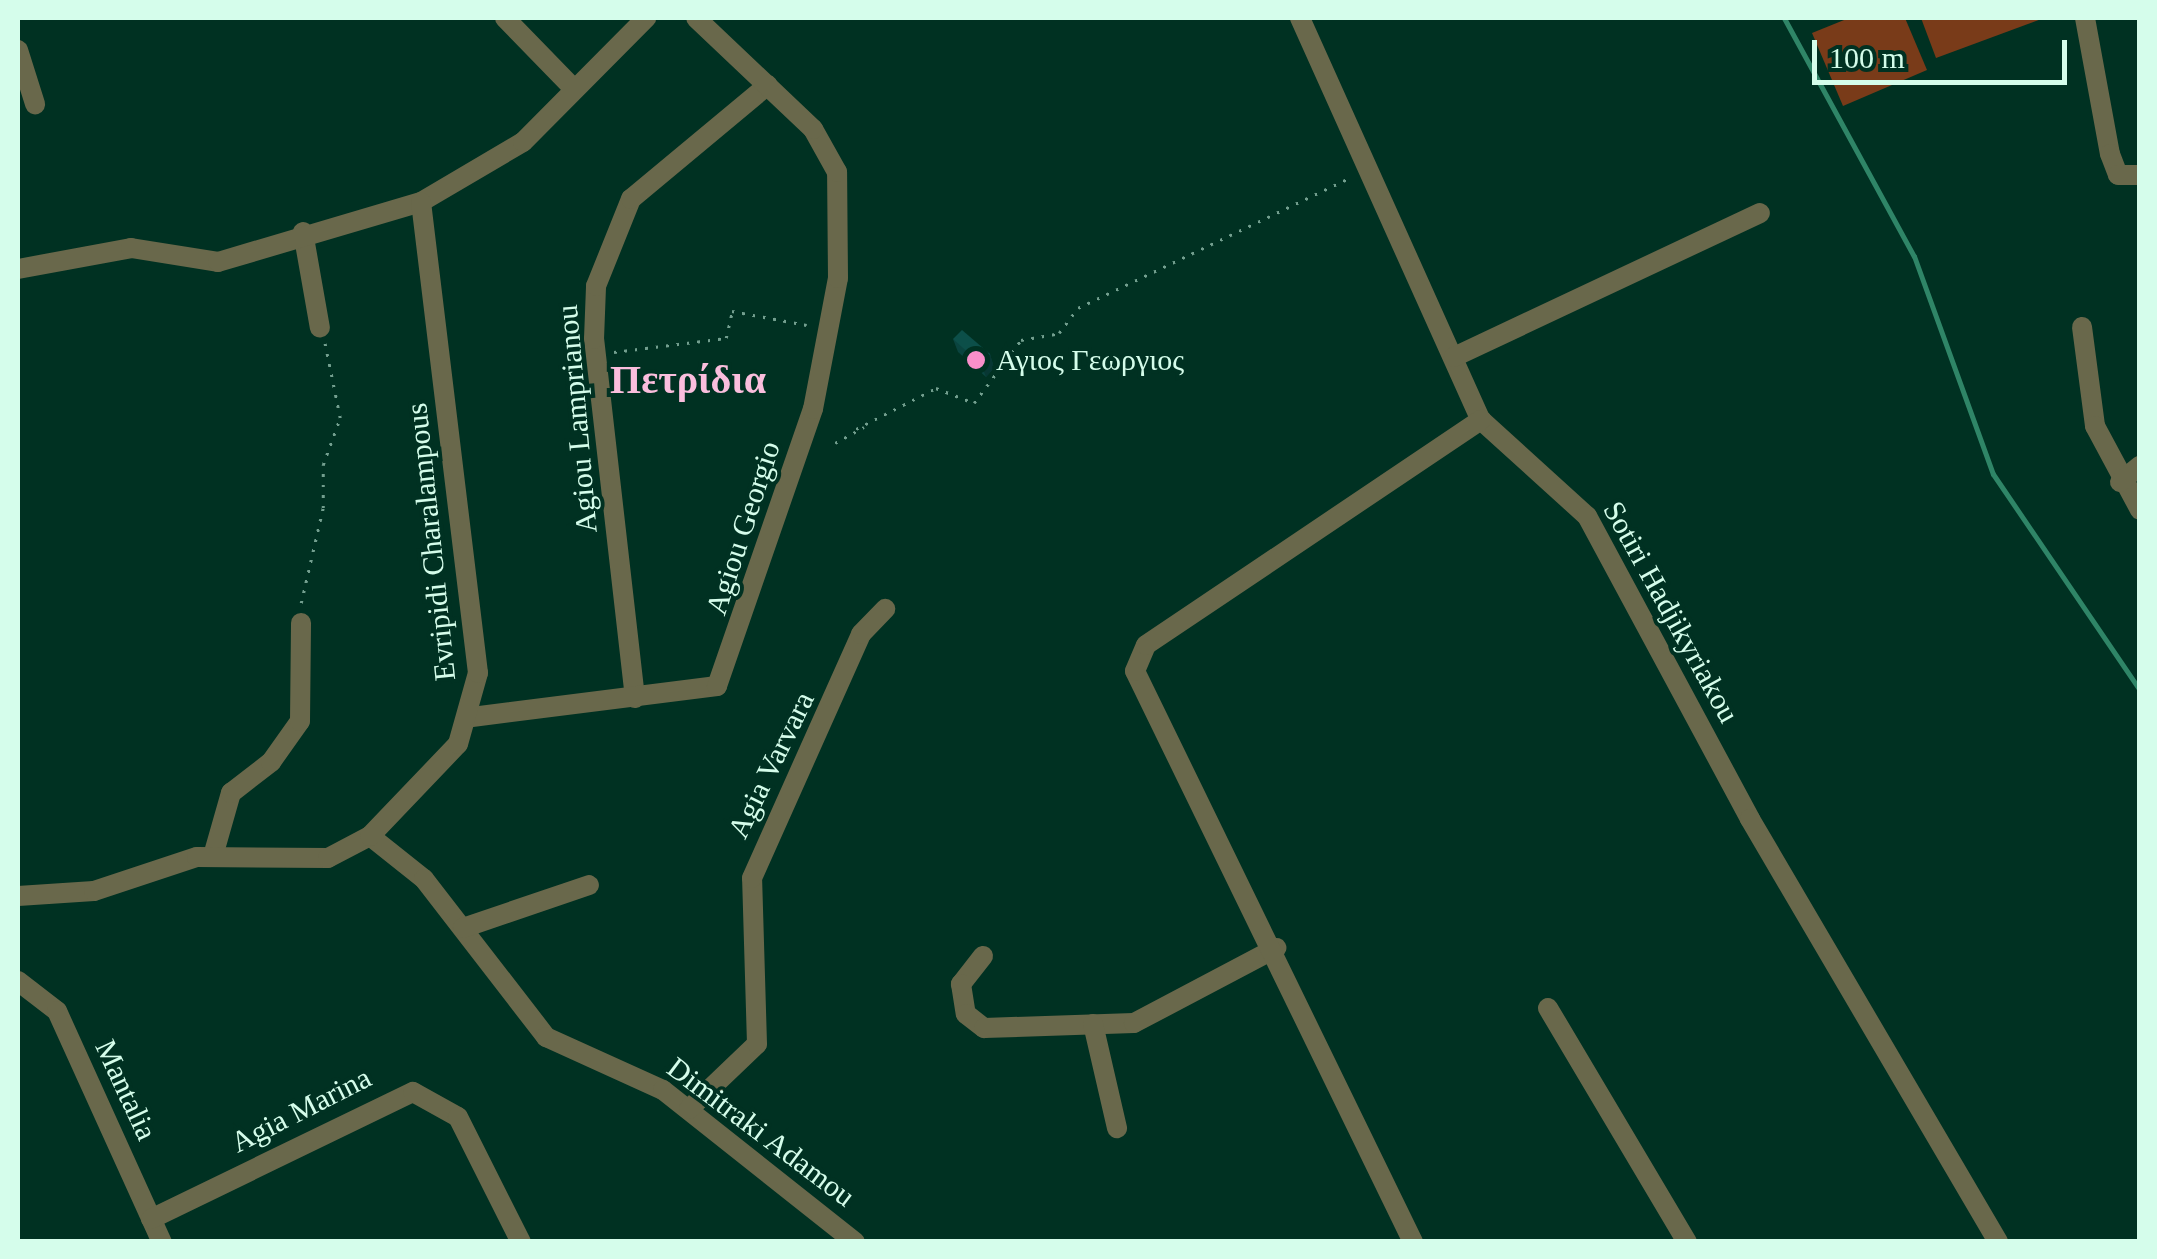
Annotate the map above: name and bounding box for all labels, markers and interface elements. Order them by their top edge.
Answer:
scale bar [1817,20,2072,82]
text: 100 m [1829,41,1905,74]
street label: Agiou Lamprianou [549,303,605,535]
place label: Αγιος Γεωργιος [996,342,1184,378]
marker: Αγιος Γεωργιος [965,349,987,371]
district label: Πετρίδια [610,356,766,404]
street label: Evripidi Charalampous [399,401,463,683]
street label: Agiou Georgio [698,437,788,619]
street label: Sotiri Hadjikyriakou [1595,495,1747,729]
street label: Agia Varvara [720,686,822,844]
street label: Mantalia [87,1034,165,1146]
street label: Dimitraki Adamou [659,1049,863,1215]
street label: Agia Marina [225,1059,377,1161]

